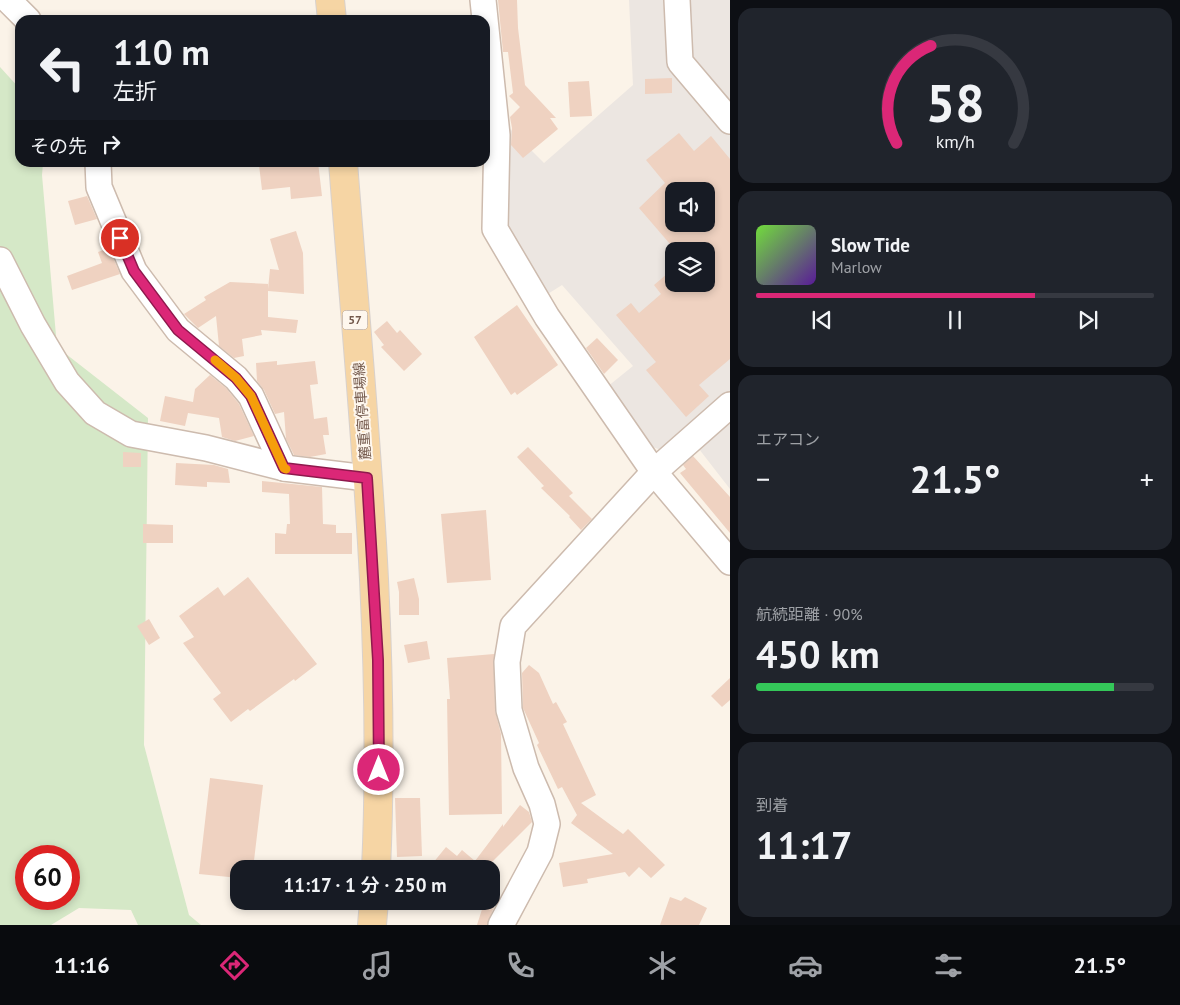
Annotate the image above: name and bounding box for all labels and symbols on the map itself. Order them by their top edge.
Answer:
pin [99,217,141,259]
road number: 57 [342,310,368,330]
street label: 麓重富停車場線 [350,361,374,461]
position arrow [352,743,404,795]
speed limit sign: 60 [15,845,80,910]

